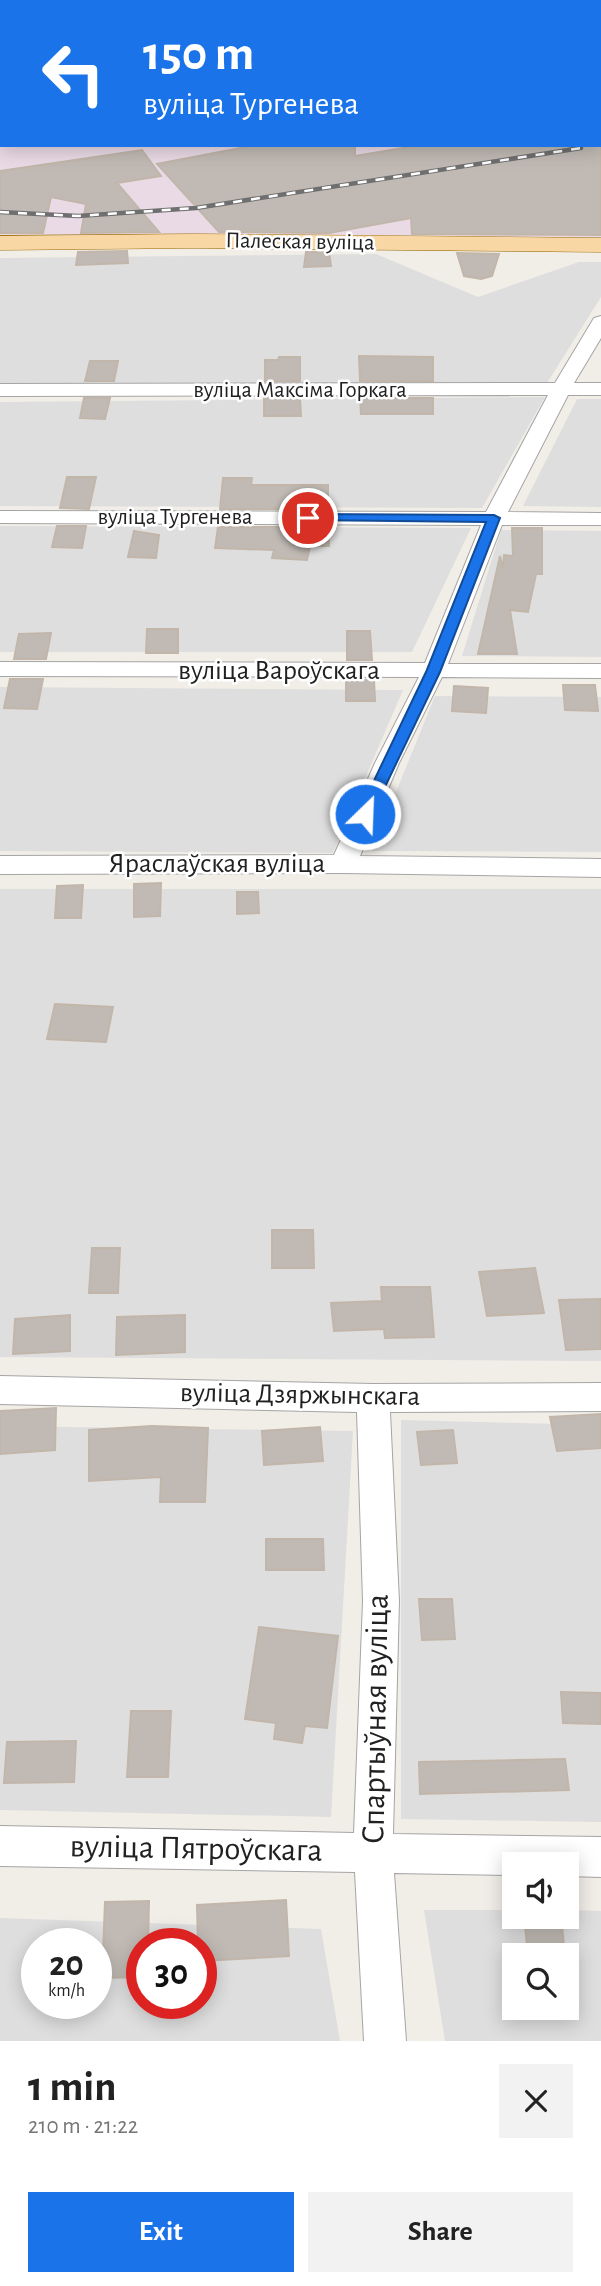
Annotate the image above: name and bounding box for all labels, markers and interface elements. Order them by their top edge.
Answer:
icon: left [28,28,119,119]
text: 150 m [143,30,254,79]
text: вуліца Тургенева [143,88,359,120]
street label: Палеская вуліца [225,229,375,255]
street label: вуліца Максіма Горкага [193,379,407,402]
pin [278,488,338,548]
icon: arrive [289,499,327,537]
street label: вуліца Тургенева [97,506,253,529]
street label: вуліца Вароўскага [178,657,380,685]
position arrow [328,777,402,851]
street label: Яраслаўская вуліца [109,850,325,878]
street label: вуліца Дзяржынскага [180,1379,421,1411]
street label: Спартыўная вуліца [357,1594,395,1844]
street label: вуліца Пятроўскага [69,1830,323,1868]
map controls [502,1852,579,2020]
button: sound [502,1852,579,1929]
speed limit sign: 30 [126,1928,217,2019]
button: search [502,1943,579,2020]
text: 20 [49,1947,84,1982]
text: km/h [48,1982,85,2000]
button: close [499,2064,573,2138]
text: 1 min [28,2066,117,2108]
text: 210 m · 21:22 [28,2115,138,2138]
button: Exit [28,2192,294,2272]
button: Share [308,2192,573,2272]

